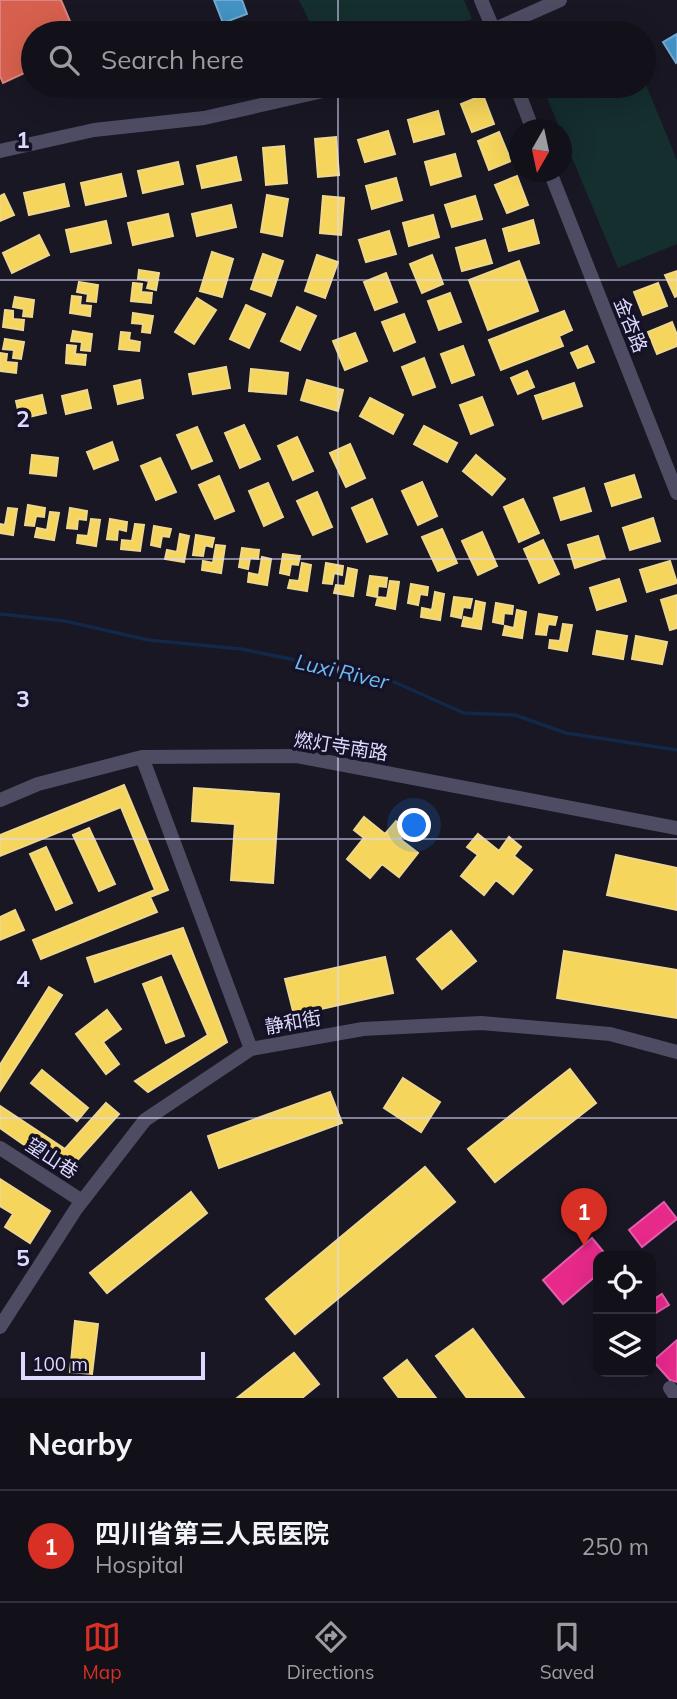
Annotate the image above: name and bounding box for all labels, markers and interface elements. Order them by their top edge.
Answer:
search box [21,21,656,98]
icon: search [45,41,83,79]
text: Search here [101,43,244,76]
north arrow [509,119,572,182]
text: 1 [16,125,30,154]
street label: 金杏路 [609,294,653,356]
text: 2 [16,404,30,433]
water label: Luxi River [293,648,392,695]
text: 3 [16,684,30,713]
street label: 燃灯寺南路 [292,727,390,765]
your location [397,808,431,842]
text: 4 [16,964,30,993]
street label: 静和街 [263,1005,323,1039]
street label: 望山巷 [22,1132,82,1184]
pin: 1 [561,1188,607,1246]
text: 5 [16,1243,30,1272]
map controls [593,1251,656,1377]
button: locate [593,1251,656,1314]
button: layers [593,1314,656,1377]
scale bar [21,1349,205,1381]
text: 100 m [32,1352,88,1376]
text: Nearby [28,1425,132,1463]
text: 四川省第三人民医院 [95,1517,329,1550]
text: 1 [44,1532,58,1561]
text: 250 m [581,1532,649,1561]
text: Hospital [95,1550,184,1579]
tab: Map [83,1618,122,1684]
tab: Directions [287,1618,375,1684]
tab: Saved [540,1618,594,1684]

